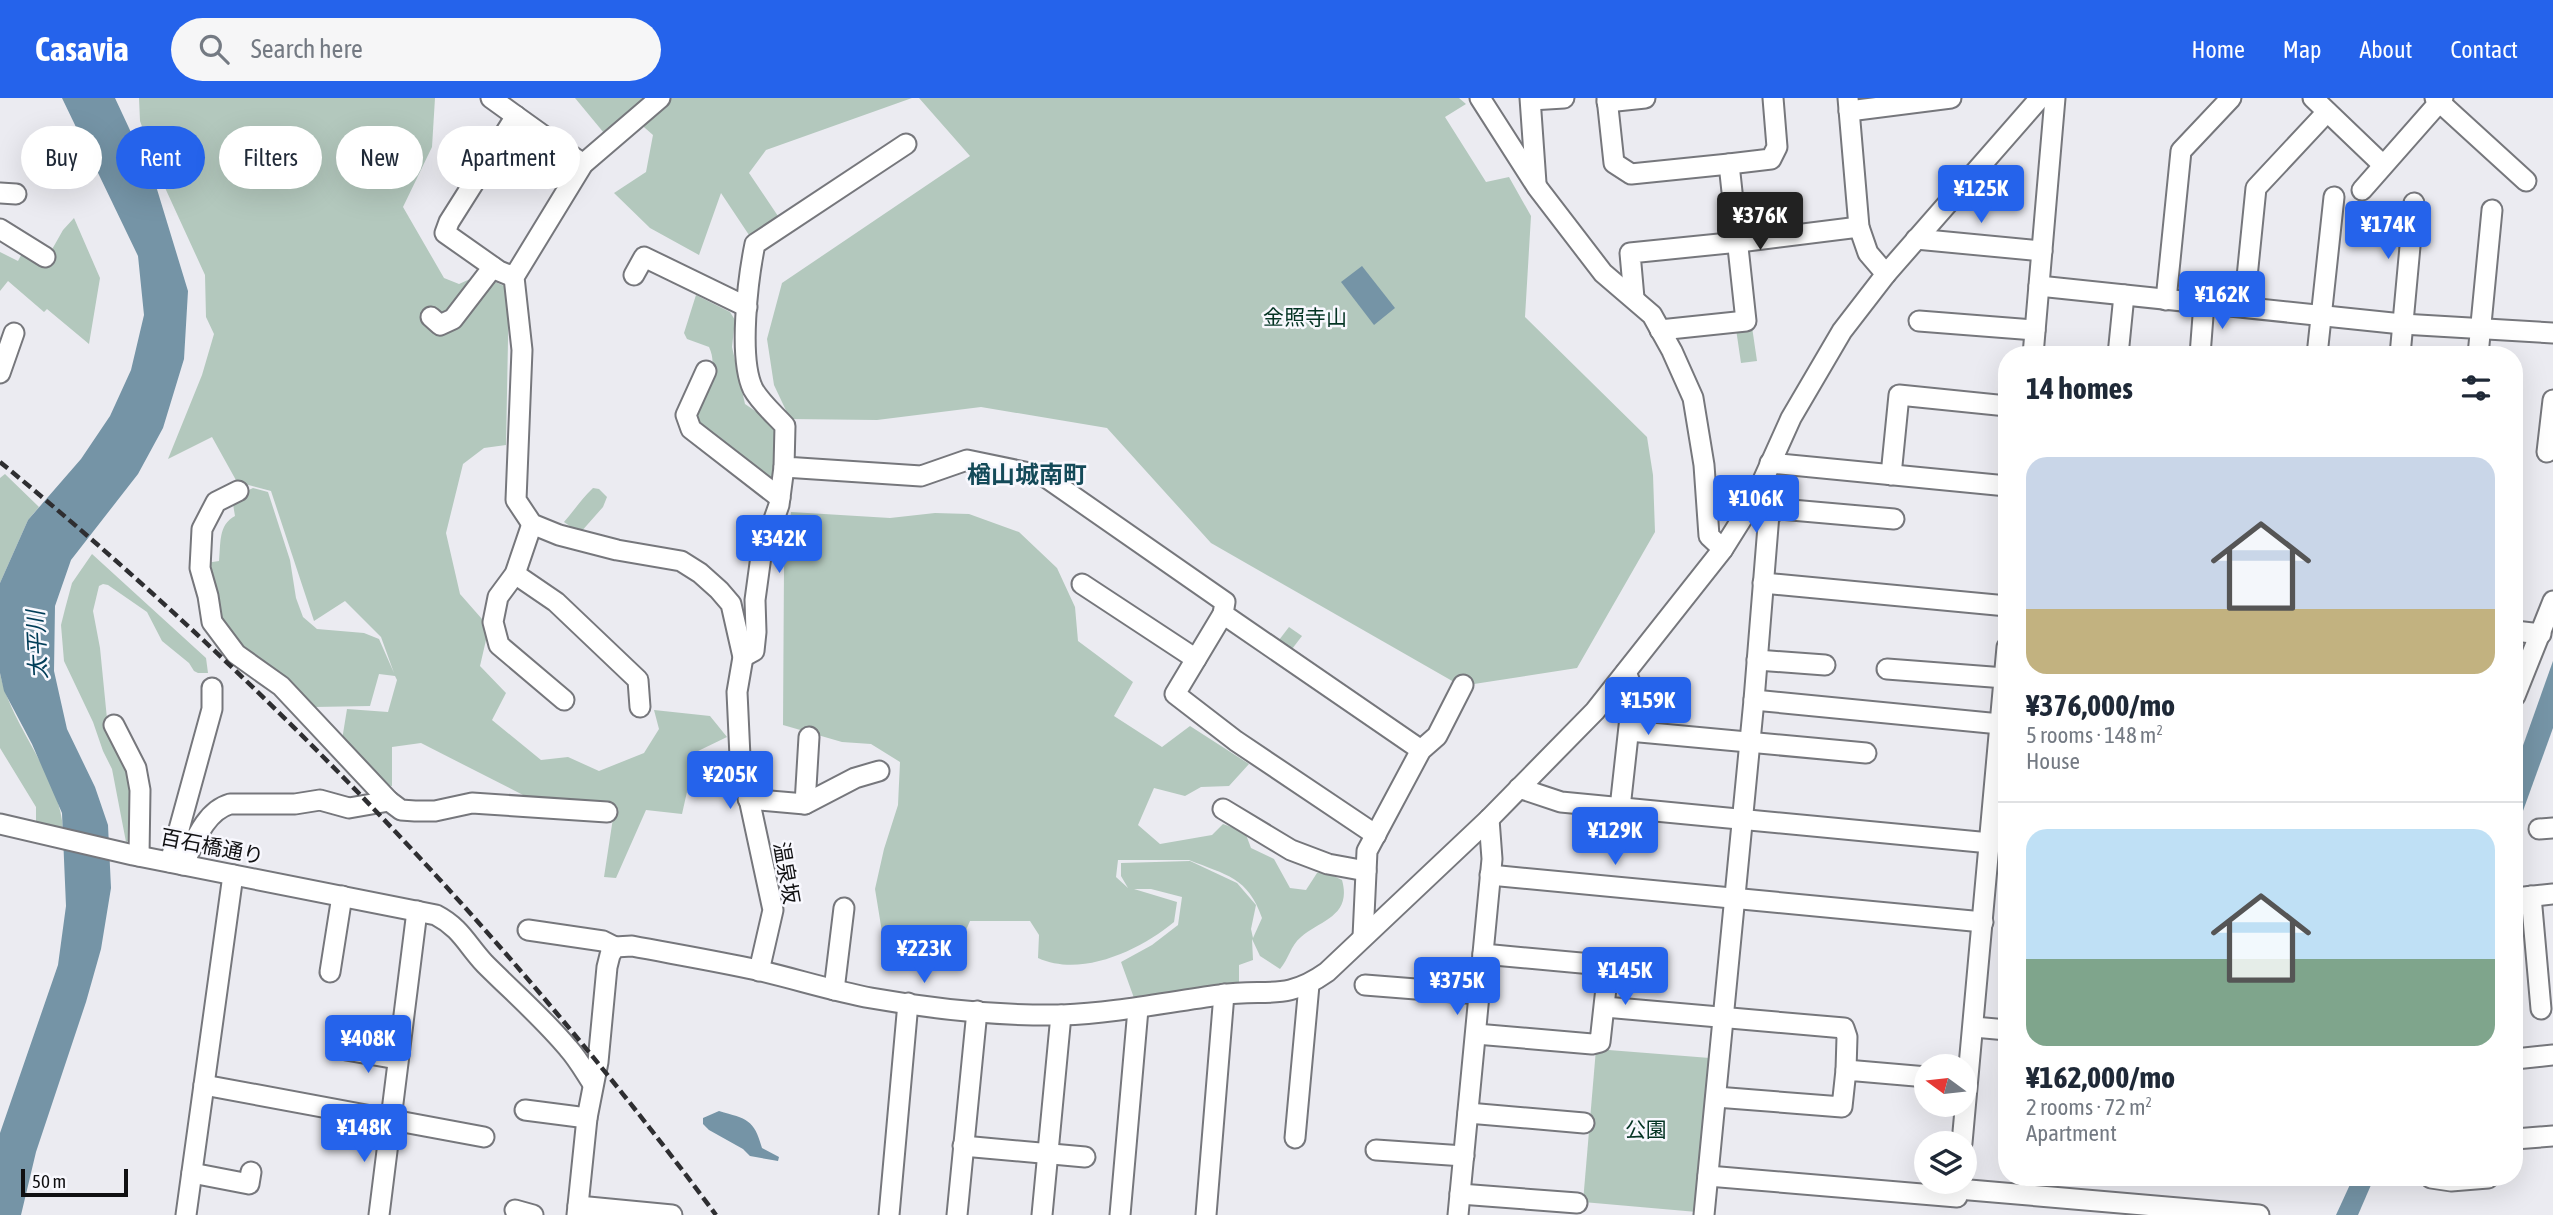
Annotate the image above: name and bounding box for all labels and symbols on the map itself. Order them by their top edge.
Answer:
pin: ¥125K [1932,166,2030,225]
pin: ¥376K [1711,192,1809,252]
pin: ¥174K [2339,202,2437,261]
pin: ¥162K [2173,272,2271,331]
park label: 金照寺山 [1263,305,1347,329]
district label: 楢山城南町 [967,461,1087,488]
pin: ¥106K [1707,476,1805,535]
pin: ¥342K [730,516,828,575]
water label: 太平川 [22,607,52,680]
pin: ¥159K [1599,678,1697,737]
pin: ¥205K [681,752,779,811]
pin: ¥129K [1566,808,1664,867]
street label: 百石橋通り [158,824,266,868]
street label: 温泉坂 [770,840,804,906]
pin: ¥223K [875,926,973,985]
pin: ¥145K [1576,948,1674,1007]
pin: ¥375K [1408,958,1506,1017]
pin: ¥408K [319,1016,417,1075]
north arrow [1914,1054,1978,1116]
pin: ¥148K [315,1104,413,1164]
park label: 公園 [1625,1117,1667,1141]
scale bar [21,1166,128,1198]

